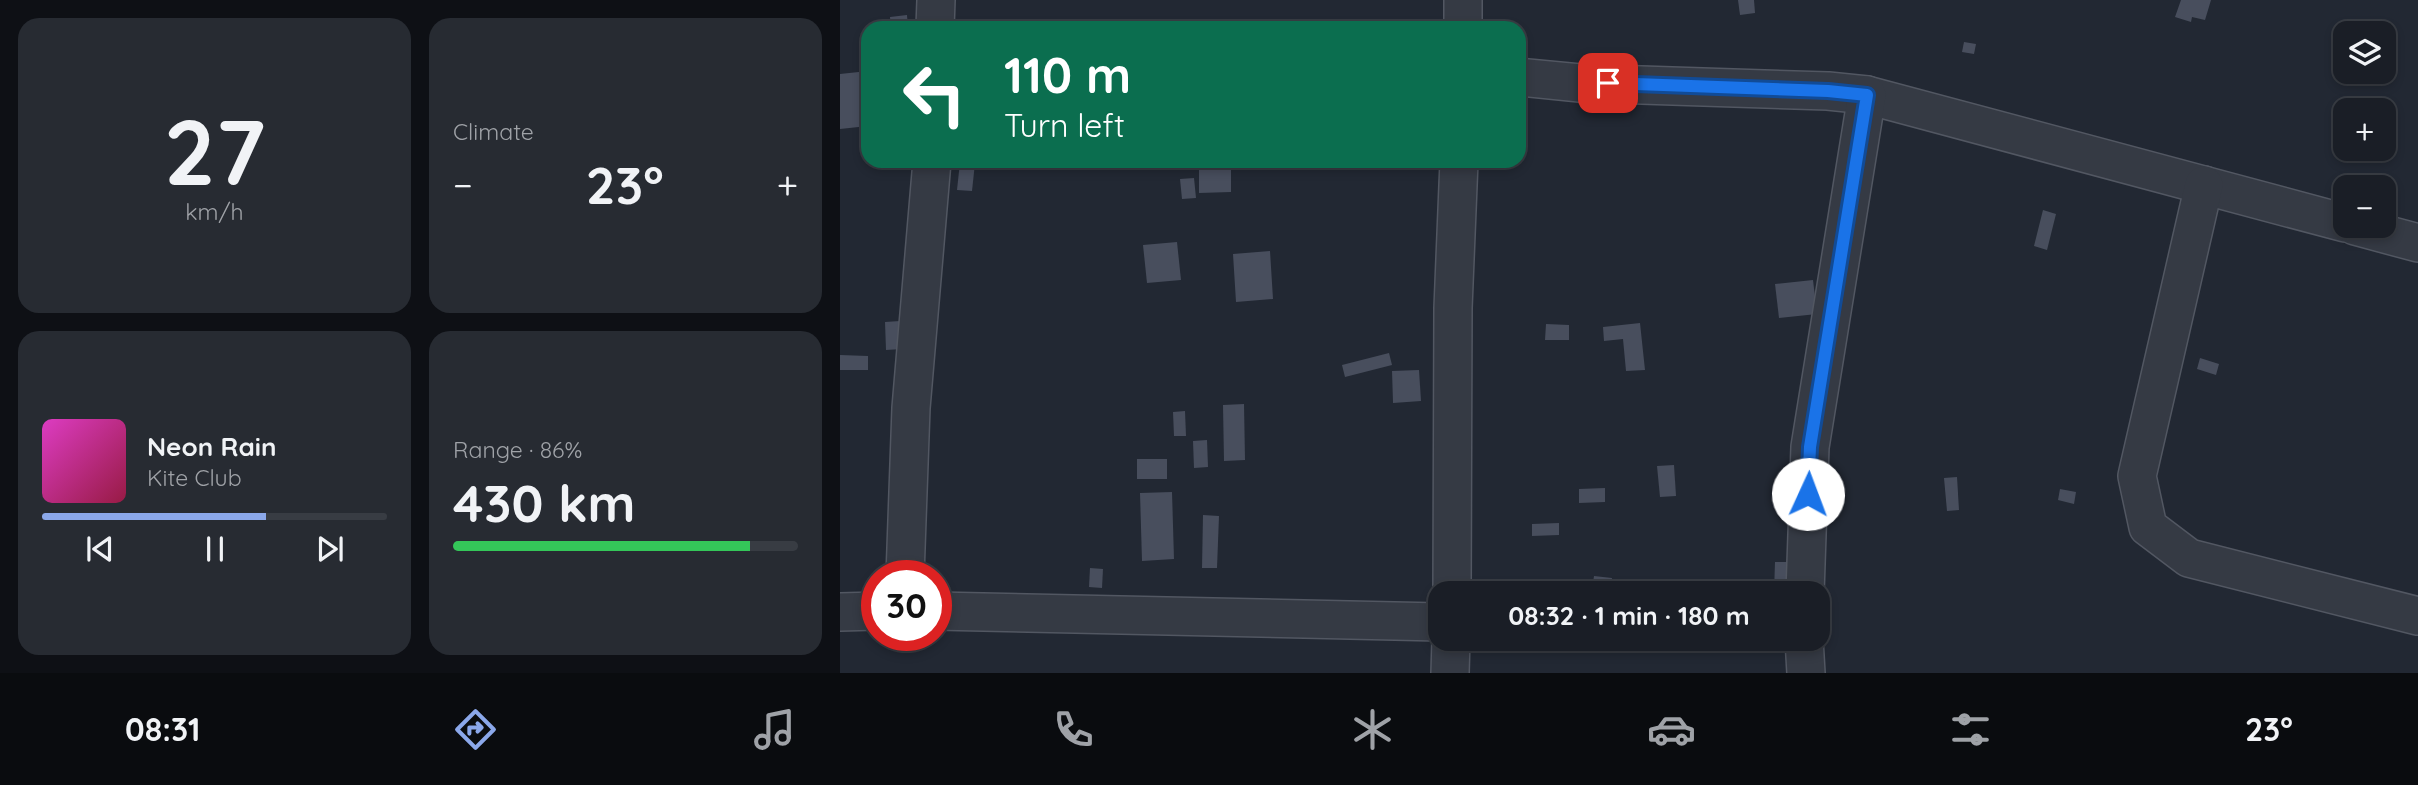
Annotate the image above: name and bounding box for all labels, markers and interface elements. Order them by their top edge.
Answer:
map controls [2333,21,2396,238]
button: layers [2333,21,2396,84]
text: 110 m [1004,44,1131,105]
icon: left [889,49,980,140]
pin [1578,53,1638,113]
icon: arrive [1589,64,1627,102]
text: 27 [164,94,265,208]
button: + [2333,98,2396,161]
text: Turn left [1004,105,1125,145]
text: Climate [453,117,534,146]
text: 23° [586,152,664,217]
text: − [453,161,473,209]
text: + [777,161,798,209]
button: − [2333,175,2396,238]
text: km/h [185,197,244,226]
text: Neon Rain [147,430,276,463]
text: Range · 86% [453,435,582,464]
position arrow [1771,457,1845,531]
text: Kite Club [147,463,242,492]
text: 430 km [453,470,636,535]
icon: previous [81,530,119,568]
icon: pause [196,530,234,568]
icon: next [311,530,349,568]
speed limit sign: 30 [861,560,952,651]
text: 08:32 · 1 min · 180 m [1508,599,1750,632]
icon: directions [451,705,500,754]
icon: music [750,705,799,754]
icon: phone [1049,705,1098,754]
icon: climate [1348,705,1397,754]
icon: car [1647,705,1696,754]
icon: filters [1946,705,1995,754]
text: 08:31 [125,709,201,749]
text: 23° [2245,709,2293,749]

